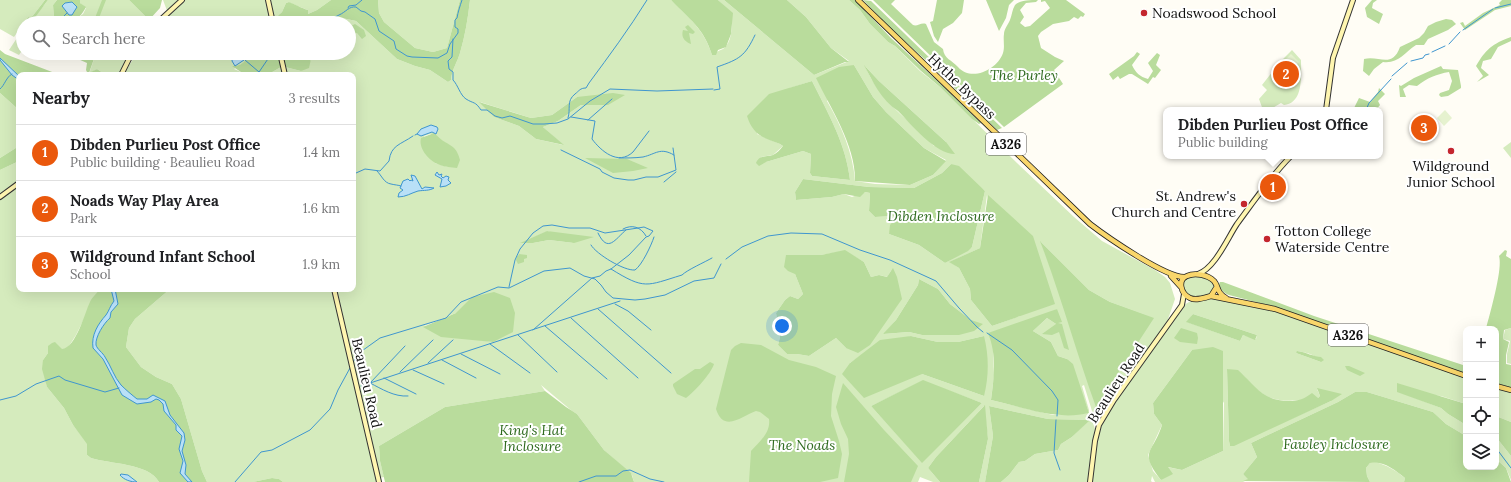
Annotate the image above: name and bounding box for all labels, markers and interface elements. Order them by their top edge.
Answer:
place label: Noadswood School [1152,4,1276,22]
marker: Noadswood School [1139,8,1149,18]
search box [16,16,356,60]
icon: search [30,27,52,49]
text: Search here [62,29,145,48]
street label: Hythe Bypass [924,49,1000,123]
pin: 2 [1273,59,1299,89]
park label: The Purley [990,66,1058,84]
text: Nearby [32,87,90,109]
text: 3 results [288,90,340,107]
popup [1163,107,1383,159]
pin: 3 [1411,113,1437,143]
text: Dibden Purlieu Post Office [1178,115,1368,134]
road number: A326 [986,133,1026,155]
text: Public building [1178,134,1268,151]
text: Dibden Purlieu Post Office [70,135,260,154]
text: 1 [42,144,48,161]
text: 1.4 km [303,144,340,161]
marker: Wildground Junior School [1446,146,1456,156]
text: Public building · Beaulieu Road [70,154,255,171]
place label: Wildground Junior School [1406,157,1495,191]
pin: 1 [1260,172,1286,202]
place label: St. Andrew's Church and Centre [1111,187,1236,221]
text: Noads Way Play Area [70,191,219,210]
marker: St. Andrew's Church and Centre [1239,199,1249,209]
text: 2 [42,200,48,217]
text: 1.6 km [303,200,340,217]
park label: Dibden Inclosure [887,207,995,225]
text: Park [70,210,97,227]
place label: Totton College Waterside Centre [1275,222,1390,256]
marker: Totton College Waterside Centre [1262,234,1272,244]
text: Wildground Infant School [70,247,255,266]
text: 3 [41,256,49,273]
text: 1.9 km [303,256,340,273]
text: School [70,266,111,283]
your location [772,316,792,336]
road number: A326 [1328,324,1368,346]
map controls [1463,326,1499,470]
button: + [1463,326,1499,362]
street label: Beaulieu Road [348,336,386,430]
street label: Beaulieu Road [1084,340,1148,426]
button: − [1463,362,1499,398]
button: locate [1463,398,1499,434]
park label: King's Hat Inclosure [499,421,566,455]
button: layers [1463,434,1499,470]
park label: Fawley Inclosure [1283,435,1389,453]
park label: The Noads [769,436,835,454]

